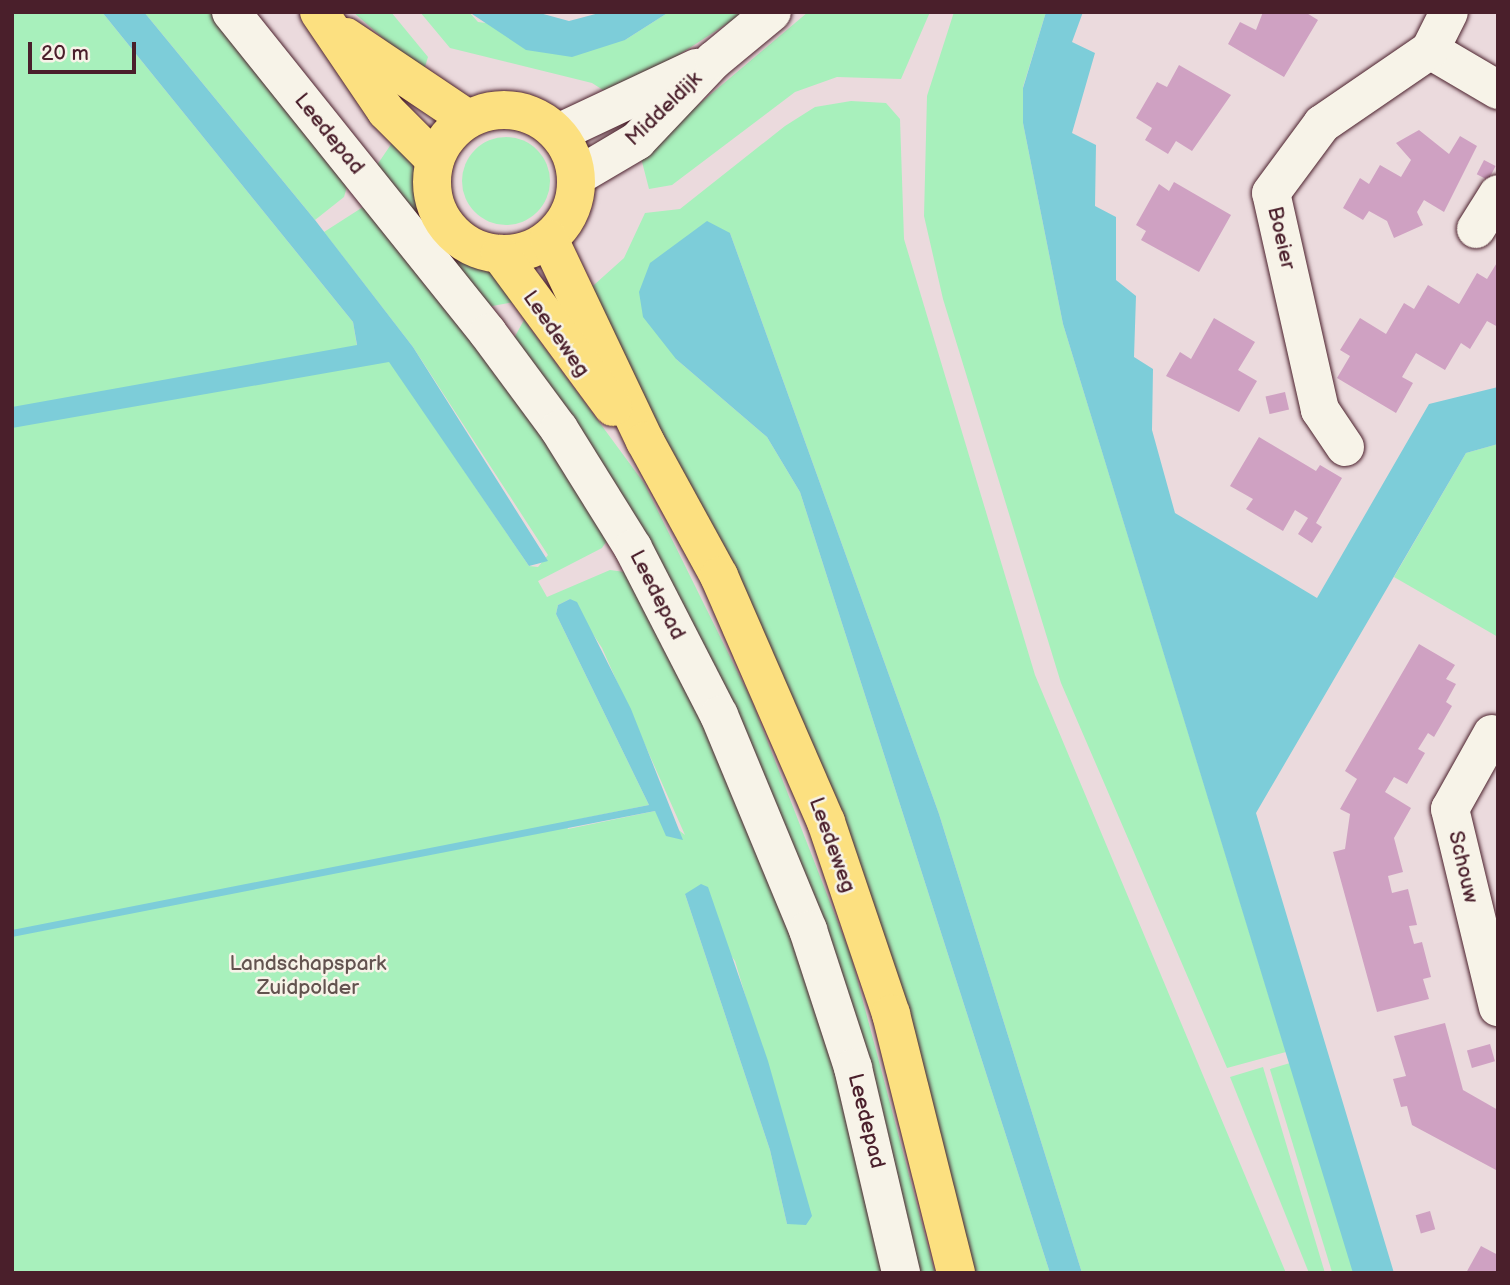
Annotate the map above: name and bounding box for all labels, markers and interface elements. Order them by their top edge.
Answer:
scale bar [32,28,140,72]
text: 20 m [41,41,89,66]
street label: Middeldijk [621,66,707,152]
street label: Leedepad [289,88,369,180]
street label: Boeier [1262,204,1300,272]
street label: Leedeweg [517,286,595,382]
street label: Leedepad [624,546,690,644]
street label: Leedeweg [803,794,861,896]
street label: Schouw [1443,829,1483,905]
park label: Landschapspark Zuidpolder [230,951,386,1001]
street label: Leedepad [842,1071,890,1171]

